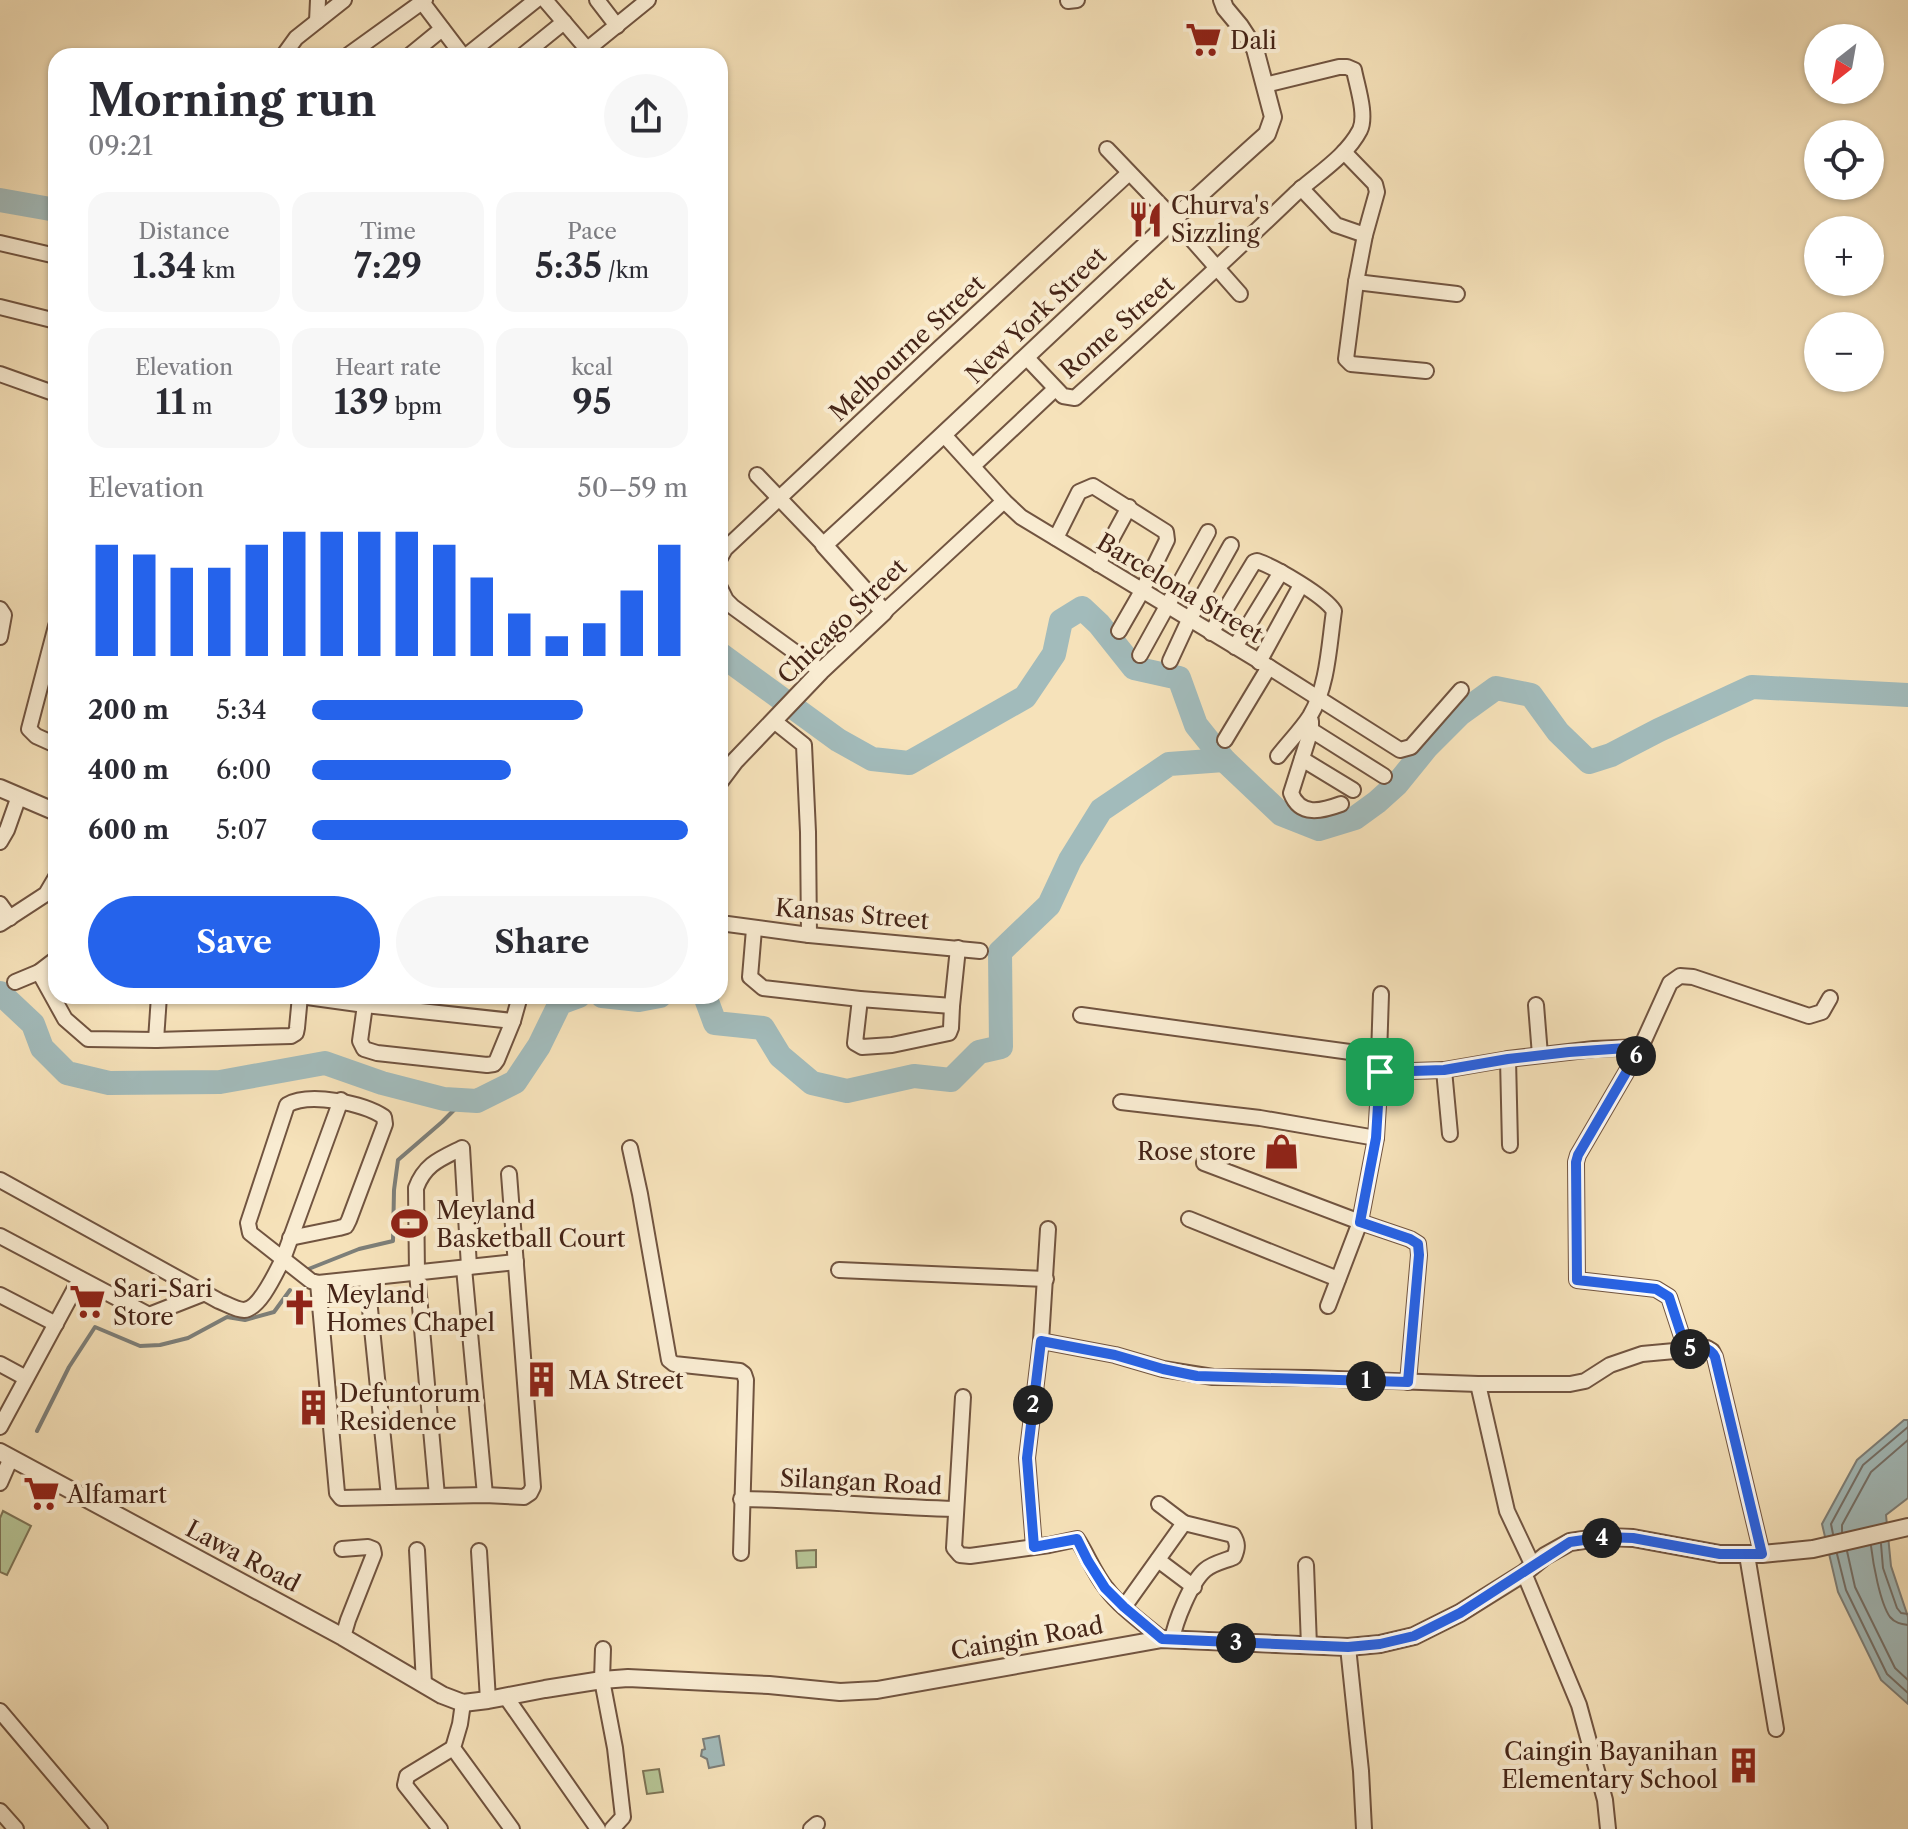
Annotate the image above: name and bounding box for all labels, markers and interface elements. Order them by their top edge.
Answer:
supermarket icon: Dali [1185,21,1223,59]
north arrow [1804,24,1884,104]
map controls [1804,24,1884,392]
place label: Dali [1230,26,1277,55]
text: Morning run [88,73,377,127]
button: share [604,74,688,158]
button: locate [1804,120,1884,200]
text: 09:21 [88,130,153,162]
place label: Churva's Sizzling [1171,191,1270,248]
restaurant icon: Churva's Sizzling [1126,200,1164,238]
button: + [1804,216,1884,296]
text: Distance [138,218,230,245]
text: Time [360,218,416,245]
text: Pace [567,218,617,245]
street label: New York Street [960,240,1113,389]
text: 1.34 [132,245,197,287]
text: 7:29 [354,245,422,287]
text: 5:35 [535,245,602,287]
text: km [197,257,236,284]
text: /km [602,257,649,284]
street label: Melbourne Street [824,268,991,427]
street label: Rome Street [1054,269,1181,385]
button: − [1804,312,1884,392]
text: Elevation [135,354,233,381]
text: Heart rate [335,354,441,381]
text: kcal [571,354,613,381]
text: 11 [156,381,186,423]
text: 139 [334,381,389,423]
text: 95 [572,381,612,423]
text: m [186,393,212,420]
text: bpm [389,393,442,420]
text: Elevation [88,472,204,504]
text: 50–59 m [578,472,688,504]
street label: Barcelona Street [1092,527,1269,649]
street label: Chicago Street [772,552,913,690]
text: 200 m [88,694,169,726]
text: 5:34 [216,694,267,726]
text: 400 m [88,754,169,786]
text: 6:00 [216,754,271,786]
text: 600 m [88,814,169,846]
text: 5:07 [216,814,267,846]
street label: Kansas Street [774,893,931,935]
button: Save [88,896,380,988]
button: Share [396,896,688,988]
pin: 6 [1616,1036,1656,1076]
pin [1346,1038,1414,1106]
text: 6 [1629,1042,1643,1069]
icon: arrive [1358,1050,1402,1094]
shop icon: Rose store [1263,1132,1301,1170]
place label: Rose store [1137,1137,1256,1166]
place label: Meyland Basketball Court [436,1196,626,1253]
sports icon: Meyland Basketball Court [391,1205,429,1243]
place label: Sari-Sari Store [113,1274,213,1331]
place label: Meyland Homes Chapel [326,1280,495,1337]
supermarket icon: Sari-Sari Store [68,1283,106,1321]
church icon: Meyland Homes Chapel [281,1289,319,1327]
pin: 5 [1670,1329,1710,1369]
text: 5 [1684,1335,1696,1362]
building icon: MA Street [523,1361,561,1399]
pin: 1 [1346,1361,1386,1401]
place label: MA Street [568,1366,684,1395]
text: 1 [1361,1367,1371,1394]
place label: Defuntorum Residence [339,1379,481,1436]
pin: 2 [1013,1385,1053,1425]
building icon: Defuntorum Residence [294,1388,332,1426]
text: 2 [1027,1391,1040,1418]
street label: Silangan Road [779,1463,943,1501]
supermarket icon: Alfamart [22,1475,60,1513]
place label: Alfamart [66,1480,167,1509]
street label: Lawa Road [181,1514,305,1598]
pin: 4 [1582,1518,1622,1558]
text: 4 [1595,1524,1609,1551]
street label: Caingin Road [949,1610,1106,1666]
pin: 3 [1216,1623,1256,1663]
text: 3 [1230,1629,1242,1656]
place label: Caingin Bayanihan Elementary School [1501,1737,1718,1794]
building icon: Caingin Bayanihan Elementary School [1725,1746,1763,1784]

